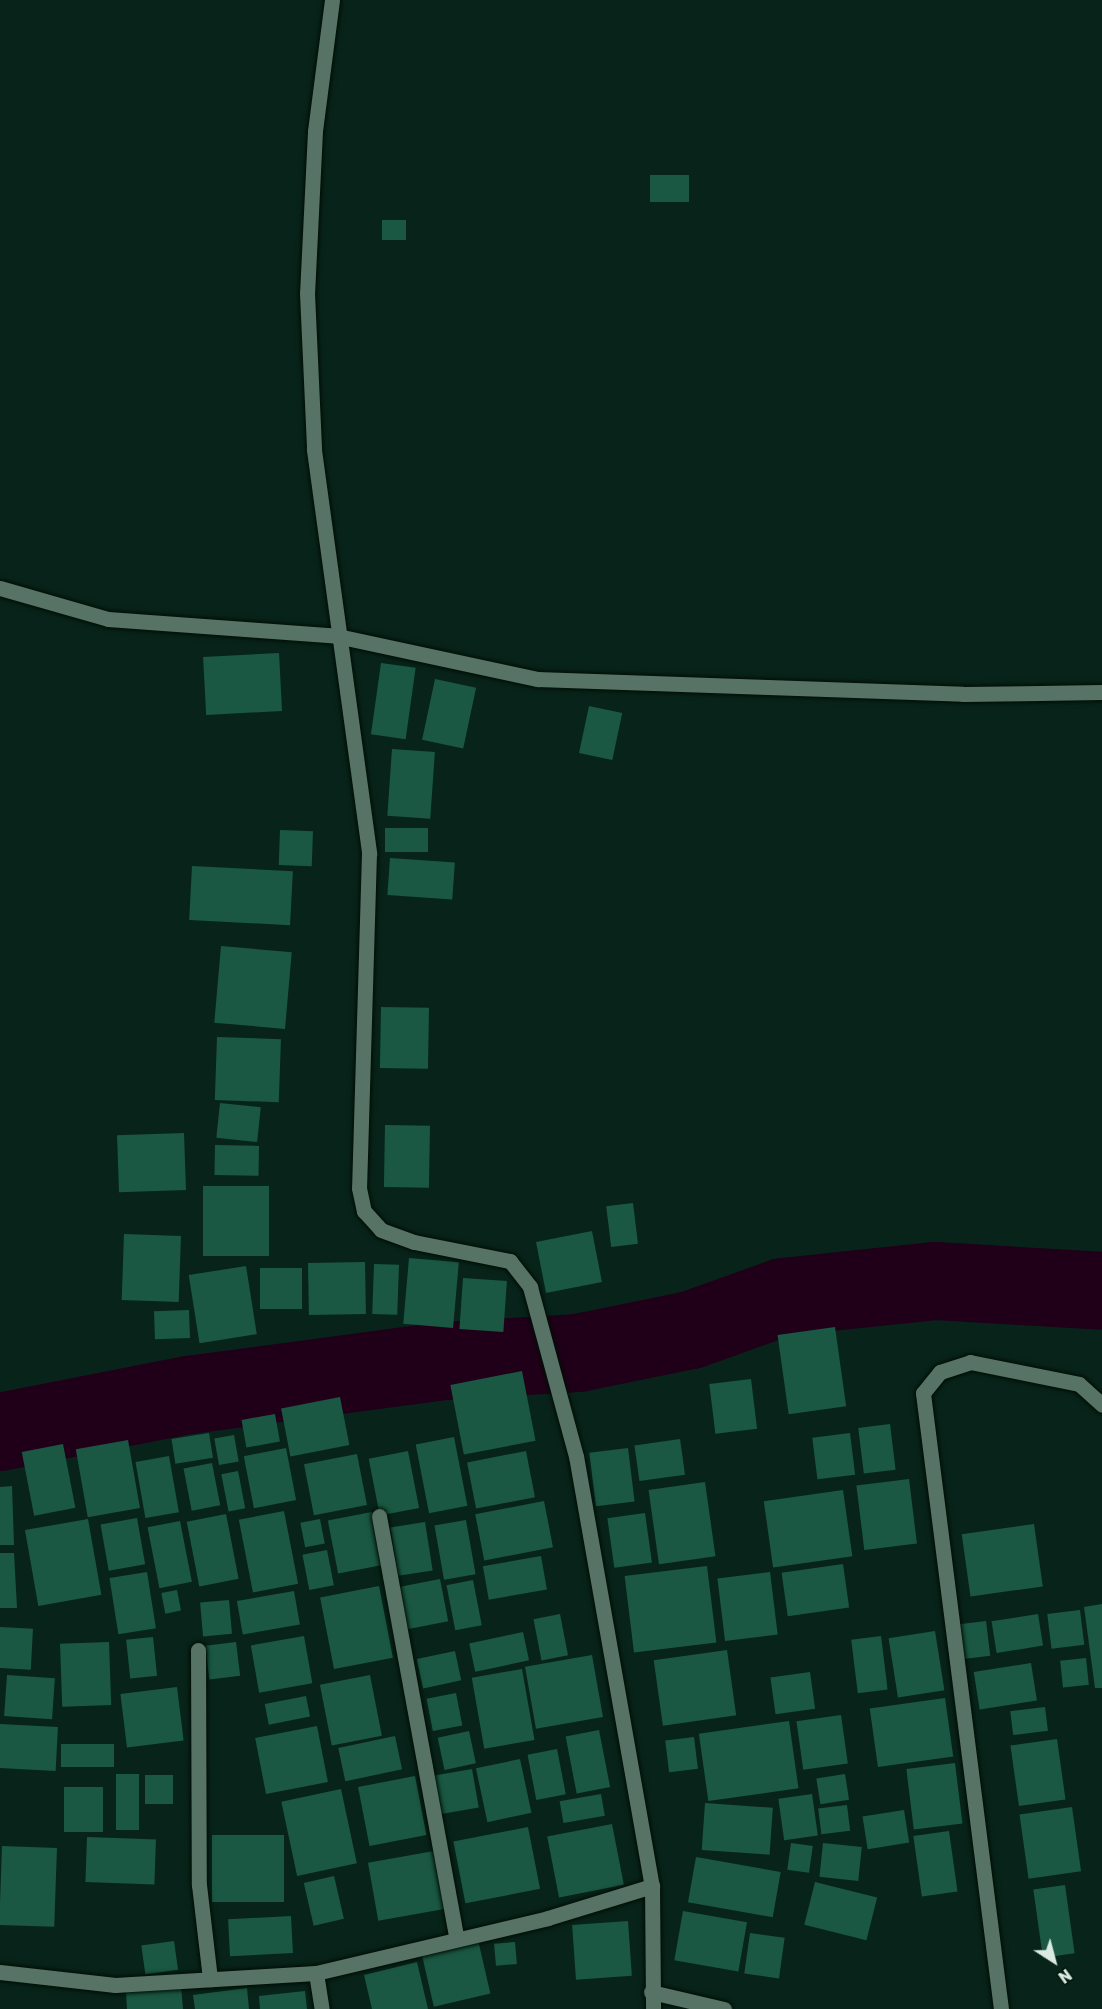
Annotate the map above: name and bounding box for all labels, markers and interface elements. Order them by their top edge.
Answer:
north arrow [1024,1931,1084,1991]
text: N [1055,1965,1075,1987]

